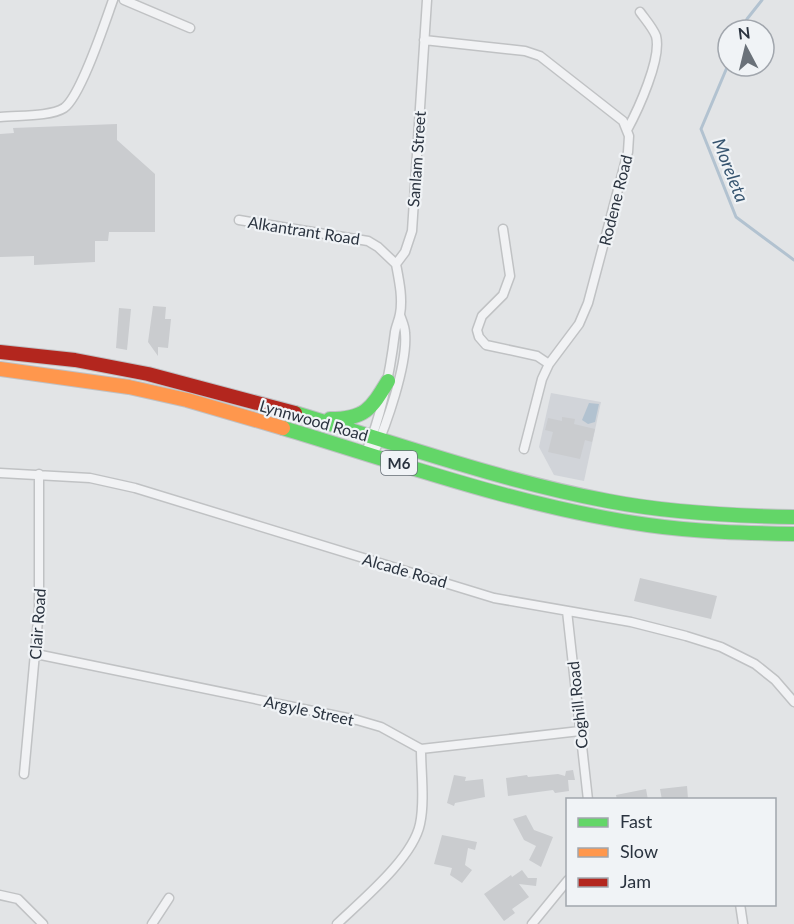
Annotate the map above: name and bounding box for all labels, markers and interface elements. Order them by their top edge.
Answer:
north arrow [716,18,776,78]
text: N [737,22,751,43]
street label: Sanlam Street [403,110,429,208]
water label: Moreleta [708,135,754,205]
street label: Rodene Road [595,153,635,247]
street label: Alkantrant Road [247,212,361,248]
street label: Lynnwood Road [258,395,370,445]
road number: M6 [381,451,417,475]
street label: Alcade Road [360,549,450,591]
street label: Clair Road [25,588,49,660]
street label: Coghill Road [563,660,591,750]
street label: Argyle Street [262,691,356,729]
legend [566,798,776,906]
text: Fast [620,810,653,832]
text: Slow [620,840,658,862]
text: Jam [620,870,651,892]

